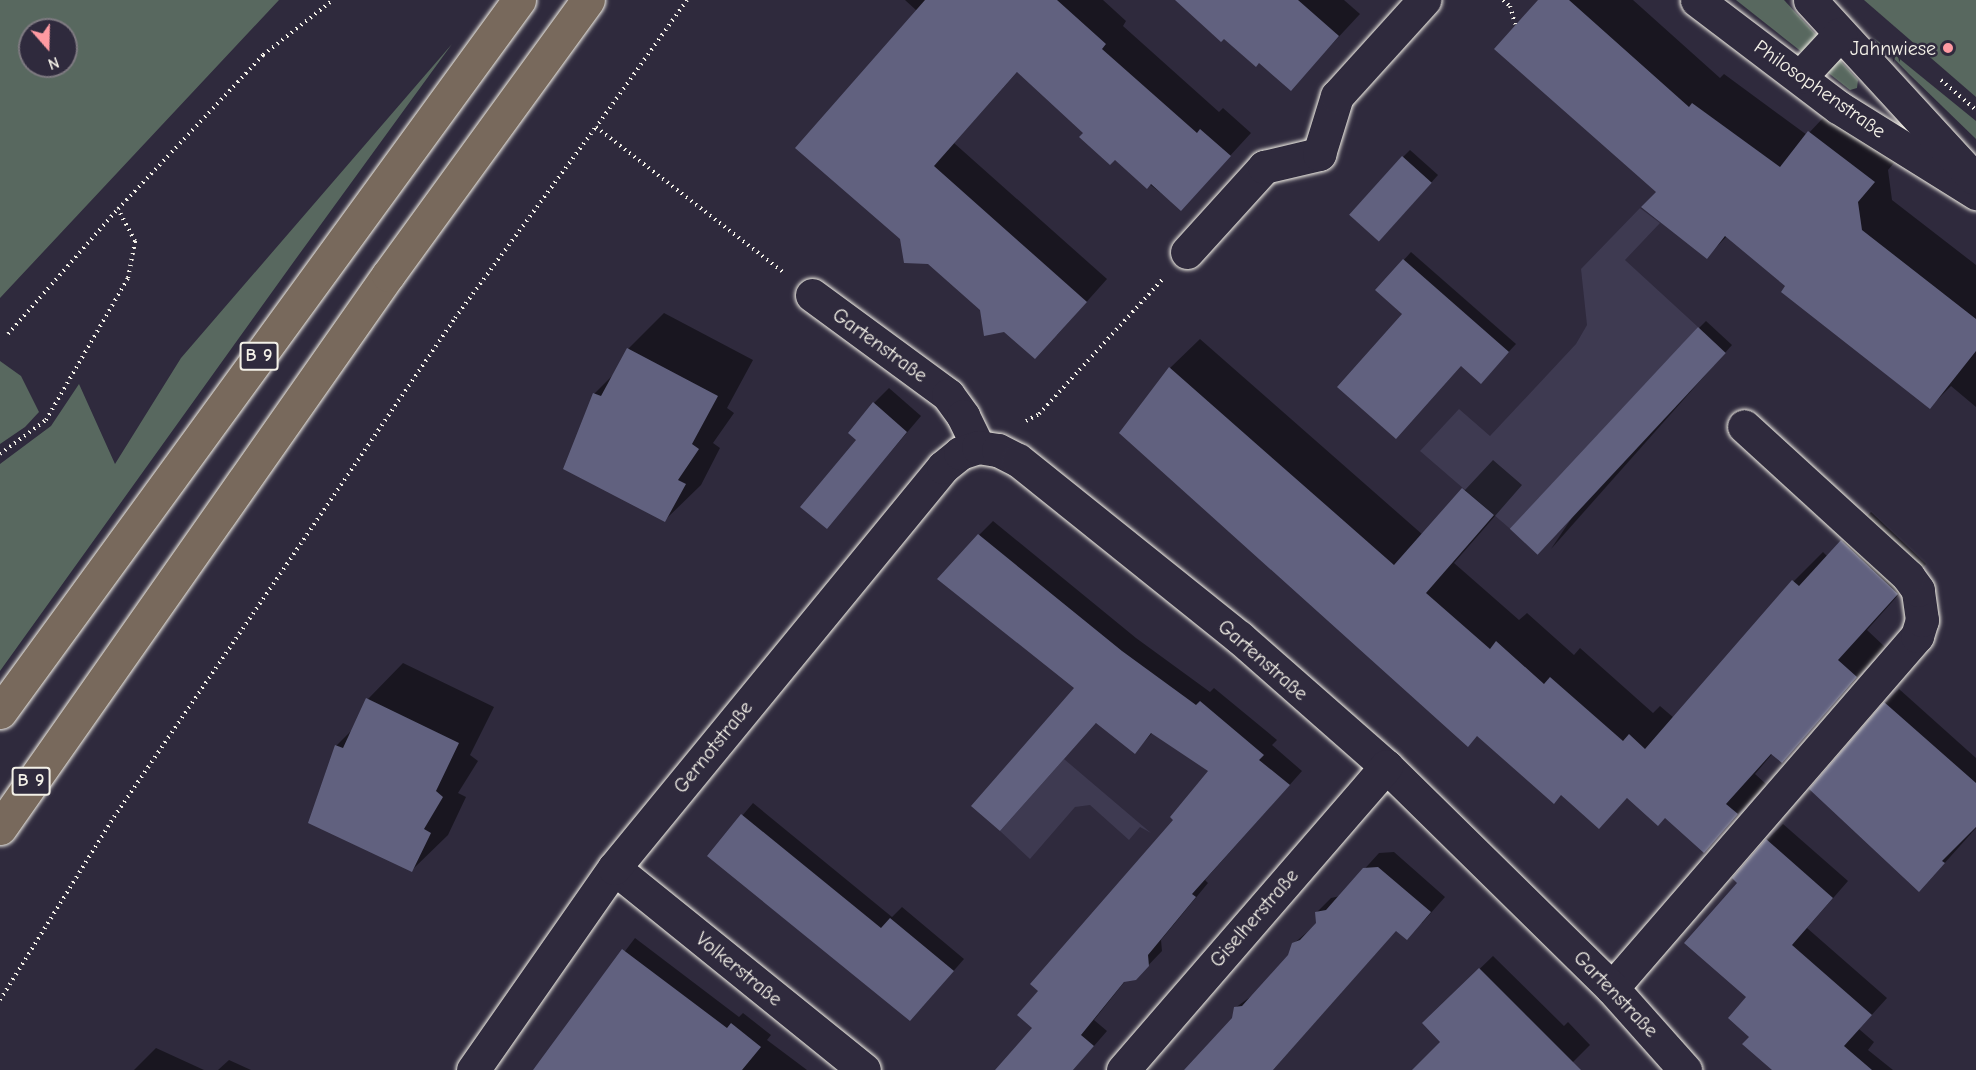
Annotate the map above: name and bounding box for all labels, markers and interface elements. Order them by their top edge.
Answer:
north arrow [18,18,78,78]
street label: Philosophenstraße [1750,35,1890,143]
place label: Jahnwiese [1850,36,1936,60]
marker: Jahnwiese [1941,41,1955,55]
text: N [45,53,61,73]
street label: Gartenstraße [828,303,932,387]
road number: B 9 [240,341,278,371]
street label: Gartenstraße [1213,614,1313,706]
street label: Gernotstraße [668,696,758,798]
road number: B 9 [12,766,51,796]
street label: Giselherstraße [1205,864,1303,972]
street label: Volkerstraße [691,927,787,1011]
street label: Gartenstraße [1569,946,1663,1042]

